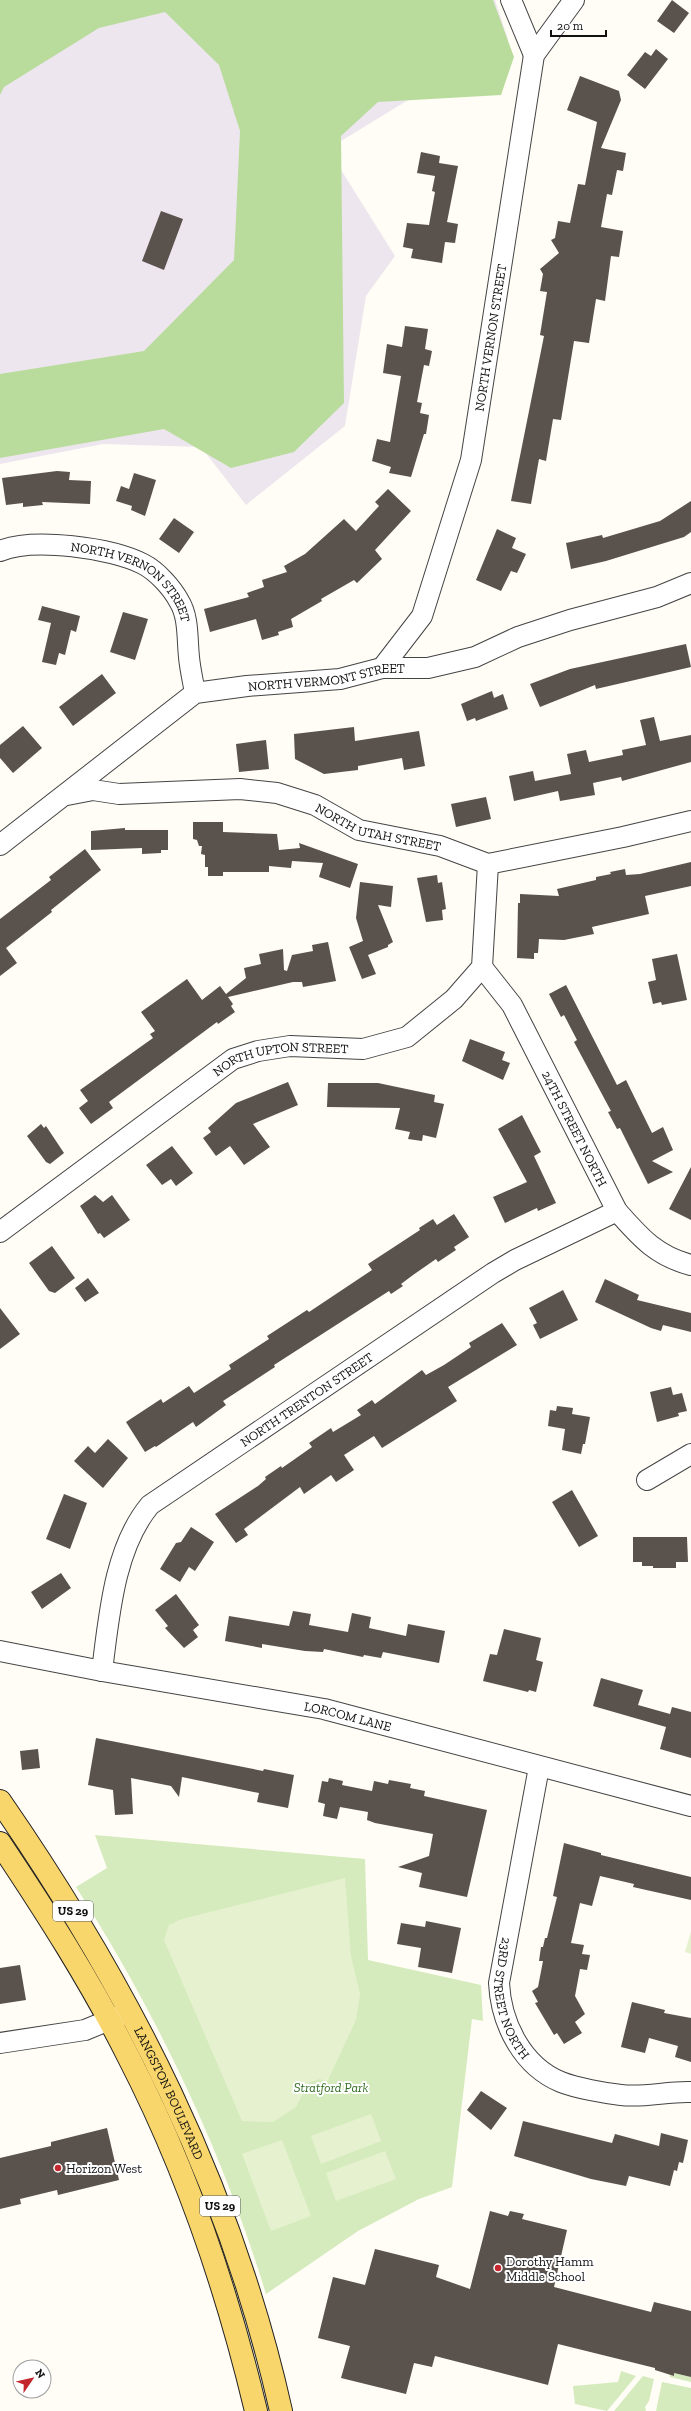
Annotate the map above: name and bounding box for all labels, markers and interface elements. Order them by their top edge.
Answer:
scale bar [551,12,606,38]
text: 20 m [557,19,584,33]
street label: NORTH VERNON STREET [471,263,509,412]
street label: NORTH VERNON STREET [70,539,194,623]
street label: NORTH VERMONT STREET [247,661,405,693]
street label: NORTH UTAH STREET [313,800,442,854]
street label: NORTH UPTON STREET [210,1038,349,1079]
street label: 24TH STREET NORTH [539,1068,611,1189]
street label: NORTH TRENTON STREET [237,1349,376,1449]
street label: LORCOM LANE [303,1698,393,1734]
road number: US 29 [53,1901,93,1921]
street label: 23RD STREET NORTH [491,1936,533,2062]
street label: LANGSTON BOULEVARD [131,2024,207,2162]
park label: Stratford Park [294,2080,368,2095]
place label: Horizon West [66,2161,142,2176]
marker: Horizon West [53,2163,63,2173]
road number: US 29 [200,2196,240,2216]
place label: Dorothy Hamm Middle School [506,2254,594,2284]
marker: Dorothy Hamm Middle School [493,2263,503,2273]
north arrow [12,2359,52,2399]
text: N [32,2367,48,2381]

